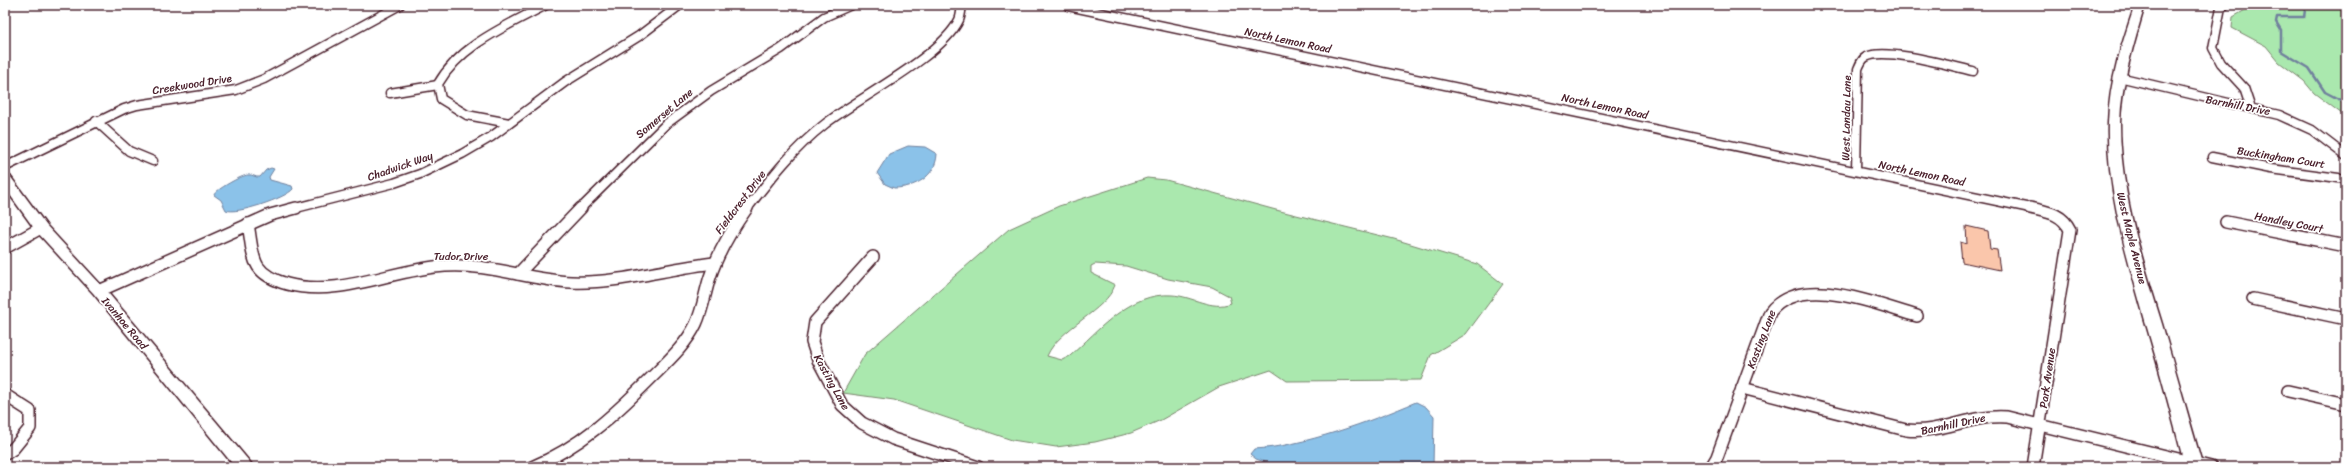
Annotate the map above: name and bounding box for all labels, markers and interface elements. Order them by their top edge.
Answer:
street label: North Lemon Road [1243,22,1334,59]
street label: Creekwood Drive [151,69,234,100]
street label: West Landau Lane [1836,74,1857,161]
street label: Somerset Lane [631,83,698,143]
street label: North Lemon Road [1560,88,1651,125]
street label: Barnhill Drive [2204,90,2272,121]
street label: Buckingham Court [2235,141,2327,174]
street label: Chadwick Way [365,146,436,187]
street label: North Lemon Road [1877,155,1968,192]
street label: Fieldcrest Drive [710,166,771,238]
street label: West Maple Avenue [2111,190,2152,287]
street label: Handley Court [2253,207,2325,239]
street label: Tudor Drive [434,247,489,266]
street label: Ivanhoe Road [96,292,153,355]
street label: Kasting Lane [1742,307,1782,371]
street label: Park Avenue [2034,346,2061,410]
street label: Kasting Lane [808,351,855,414]
street label: Barnhill Drive [1919,408,1988,441]

